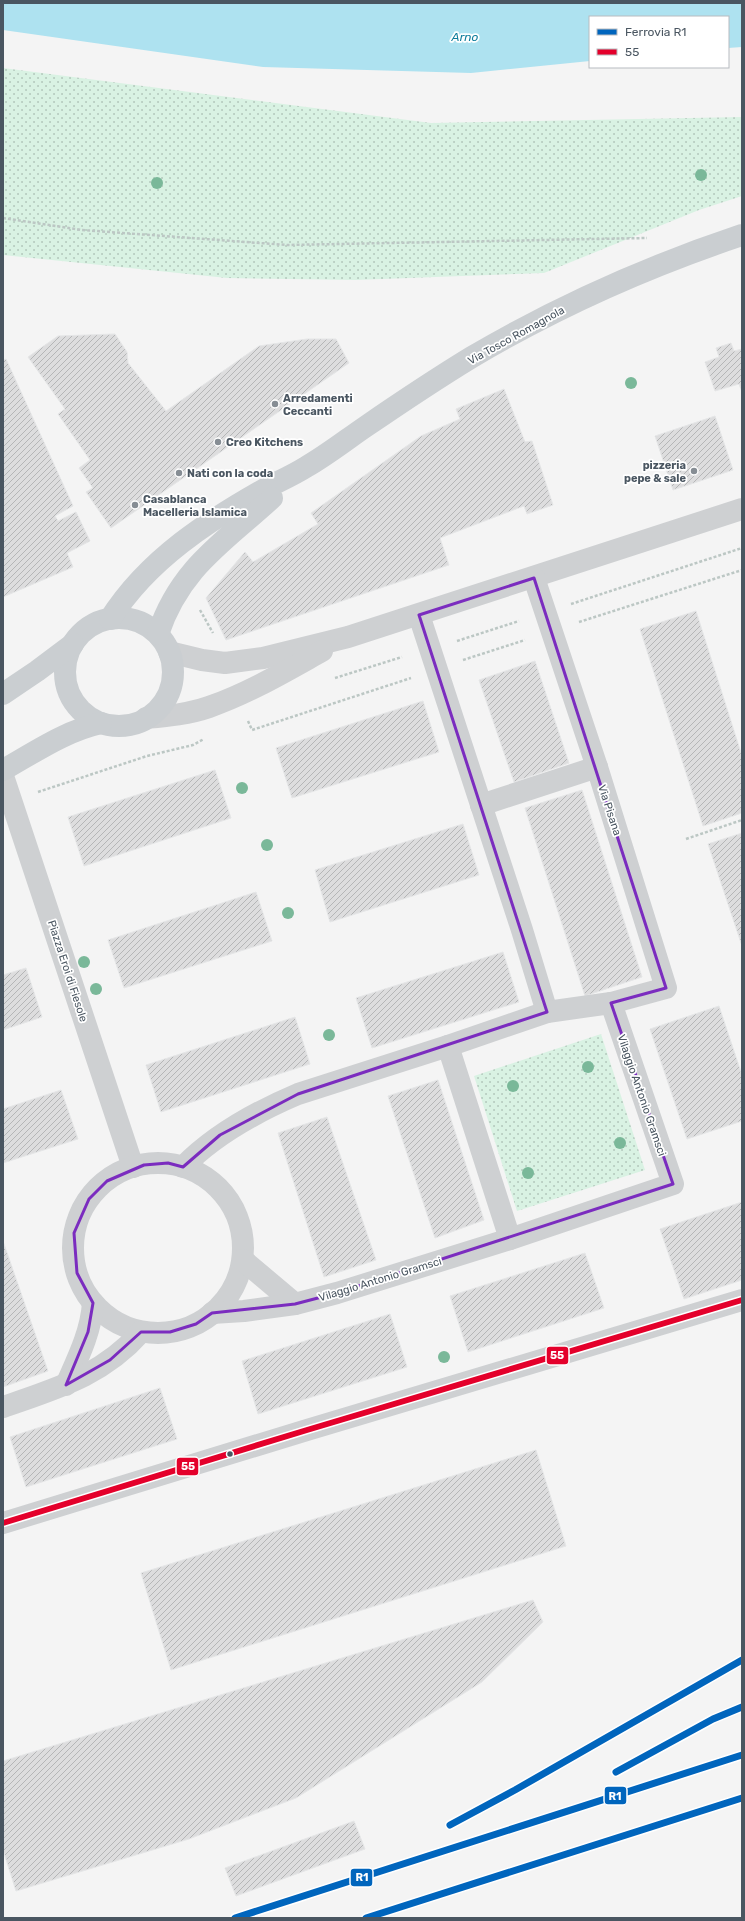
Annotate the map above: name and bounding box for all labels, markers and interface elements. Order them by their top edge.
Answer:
legend [589,16,729,68]
text: Ferrovia R1 [625,25,686,39]
water label: Arno [451,30,479,44]
text: 55 [625,45,639,59]
street label: Via Tosco Romagnola [466,304,567,367]
place label: Arredamenti Ceccanti [283,392,353,418]
marker: Arredamenti Ceccanti [270,399,280,409]
place label: Creo Kitchens [226,436,303,449]
marker: Creo Kitchens [213,437,223,447]
place label: pizzeria pepe & sale [624,459,686,485]
marker: pizzeria pepe & sale [689,466,699,476]
place label: Nati con la coda [187,467,273,480]
marker: Nati con la coda [174,468,184,478]
place label: Casablanca Macelleria Islamica [143,493,247,519]
marker: Casablanca Macelleria Islamica [130,500,140,510]
street label: Via Pisana [595,783,624,837]
street label: Piazza Eroi di Fiesole [45,919,90,1024]
street label: Vilaggio Antonio Gramsci [615,1033,668,1158]
street label: Vilaggio Antonio Gramsci [317,1255,443,1304]
line badge: 55 [546,1346,569,1365]
text: 55 [550,1349,564,1362]
unlabelled marker [225,1449,235,1459]
line badge: 55 [176,1457,199,1476]
text: 55 [181,1460,195,1473]
line badge: R1 [604,1786,627,1805]
text: R1 [608,1790,622,1803]
line badge: R1 [350,1868,373,1887]
text: R1 [355,1871,369,1884]

